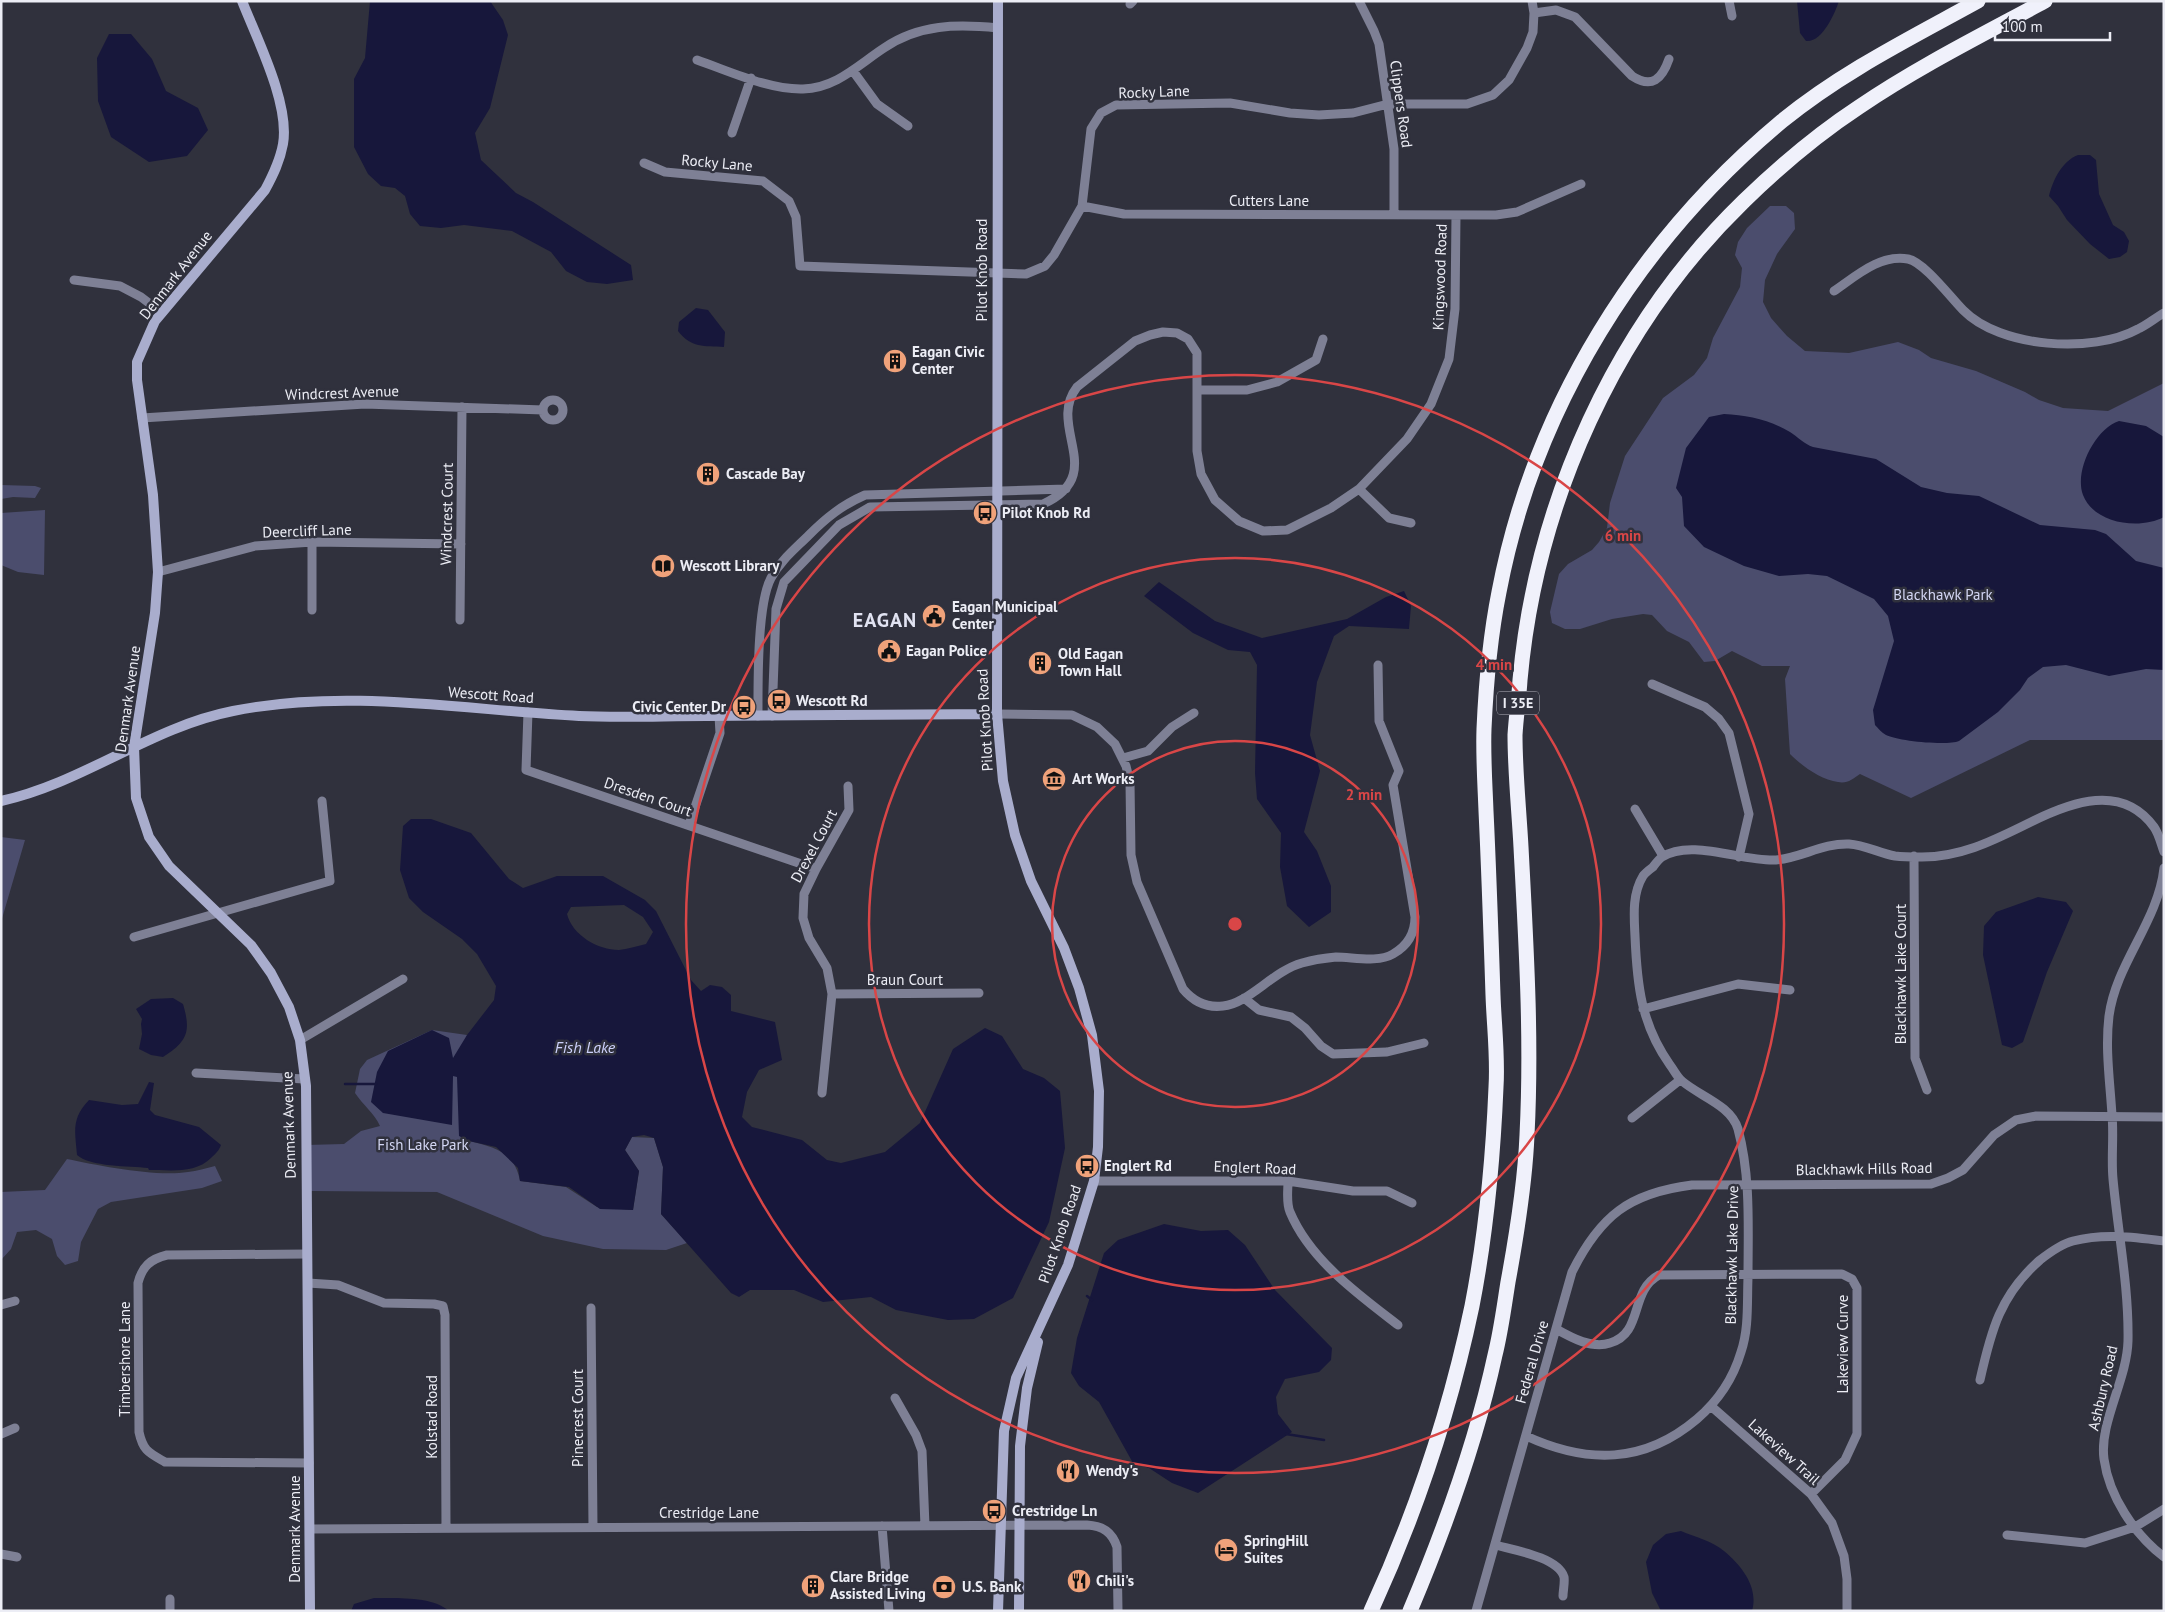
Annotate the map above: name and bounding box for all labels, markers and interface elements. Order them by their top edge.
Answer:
scale bar [1995,10,2110,42]
text: 100 m [2002,17,2043,36]
street label: Clippers Road [1386,59,1417,149]
street label: Rocky Lane [1118,81,1190,102]
street label: Rocky Lane [681,150,753,175]
street label: Cutters Lane [1229,191,1309,210]
street label: Pilot Knob Road [972,219,991,321]
street label: Kingswood Road [1428,223,1451,331]
street label: Denmark Avenue [135,227,216,323]
place label: Eagan Civic Center [912,342,985,378]
building icon: Eagan Civic Center [882,348,908,374]
street label: Windcrest Avenue [285,381,399,404]
building icon: Cascade Bay [695,461,721,487]
street label: Windcrest Court [436,463,457,565]
place label: Cascade Bay [726,464,806,483]
bus stop icon: Pilot Knob Rd [972,500,998,526]
place label: Pilot Knob Rd [1002,503,1090,522]
street label: Deercliff Lane [262,519,352,542]
text: 6 min [1605,526,1641,545]
library icon: Wescott Library [650,553,676,579]
place label: Wescott Library [680,556,780,575]
park label: Blackhawk Park [1893,585,1994,604]
place label: Eagan Municipal Center [952,597,1058,633]
public building icon: Eagan Municipal Center [921,603,947,629]
district label: EAGAN [853,607,917,633]
public building icon: Eagan Police [876,638,902,664]
place label: Eagan Police [906,641,988,660]
street label: Denmark Avenue [111,644,144,753]
place label: Old Eagan Town Hall [1058,644,1123,680]
building icon: Old Eagan Town Hall [1027,650,1053,676]
text: 4 min [1476,655,1512,674]
street label: Pilot Knob Road [972,668,997,772]
street label: Wescott Road [447,682,535,707]
bus stop icon: Wescott Rd [766,688,792,714]
place label: Wescott Rd [796,691,868,710]
road number: I 35E [1497,691,1539,714]
bus stop icon: Civic Center Dr [731,694,757,720]
place label: Civic Center Dr [632,697,727,716]
museum icon: Art Works [1041,766,1067,792]
place label: Art Works [1072,769,1135,788]
street label: Dresden Court [602,773,695,820]
text: 2 min [1346,785,1382,804]
street label: Drexel Court [786,806,841,886]
street label: Blackhawk Lake Court [1891,904,1910,1044]
centre of rings [1226,915,1244,933]
street label: Braun Court [867,970,943,989]
water label: Fish Lake [555,1037,616,1057]
street label: Denmark Avenue [277,1071,300,1179]
park label: Fish Lake Park [377,1135,470,1154]
bus stop icon: Englert Rd [1074,1153,1100,1179]
place label: Englert Rd [1104,1156,1172,1175]
street label: Englert Road [1213,1157,1297,1178]
street label: Blackhawk Hills Road [1795,1158,1933,1179]
street label: Pilot Knob Road [1034,1182,1085,1286]
street label: Blackhawk Lake Drive [1721,1185,1742,1325]
street label: Lakeview Curve [1833,1295,1852,1393]
street label: Timbershore Lane [115,1301,134,1417]
street label: Federal Drive [1511,1318,1552,1406]
street label: Ashbury Road [2083,1343,2122,1432]
street label: Pinecrest Court [568,1369,587,1467]
street label: Kolstad Road [422,1375,441,1459]
street label: Lakeview Trail [1745,1415,1825,1489]
restaurant icon: Wendy's [1055,1458,1081,1484]
place label: Wendy's [1086,1461,1138,1480]
street label: Denmark Avenue [285,1475,304,1583]
bus stop icon: Crestridge Ln [981,1498,1007,1524]
place label: Crestridge Ln [1012,1501,1097,1520]
street label: Crestridge Lane [659,1503,759,1522]
place label: SpringHill Suites [1244,1531,1309,1567]
hotel icon: SpringHill Suites [1213,1537,1239,1563]
place label: Clare Bridge Assisted Living [830,1567,926,1603]
restaurant icon: Chili's [1066,1568,1092,1594]
place label: Chili's [1096,1571,1134,1590]
building icon: Clare Bridge Assisted Living [800,1573,826,1599]
bank icon: U.S. Bank [931,1574,957,1600]
place label: U.S. Bank [962,1577,1022,1596]

